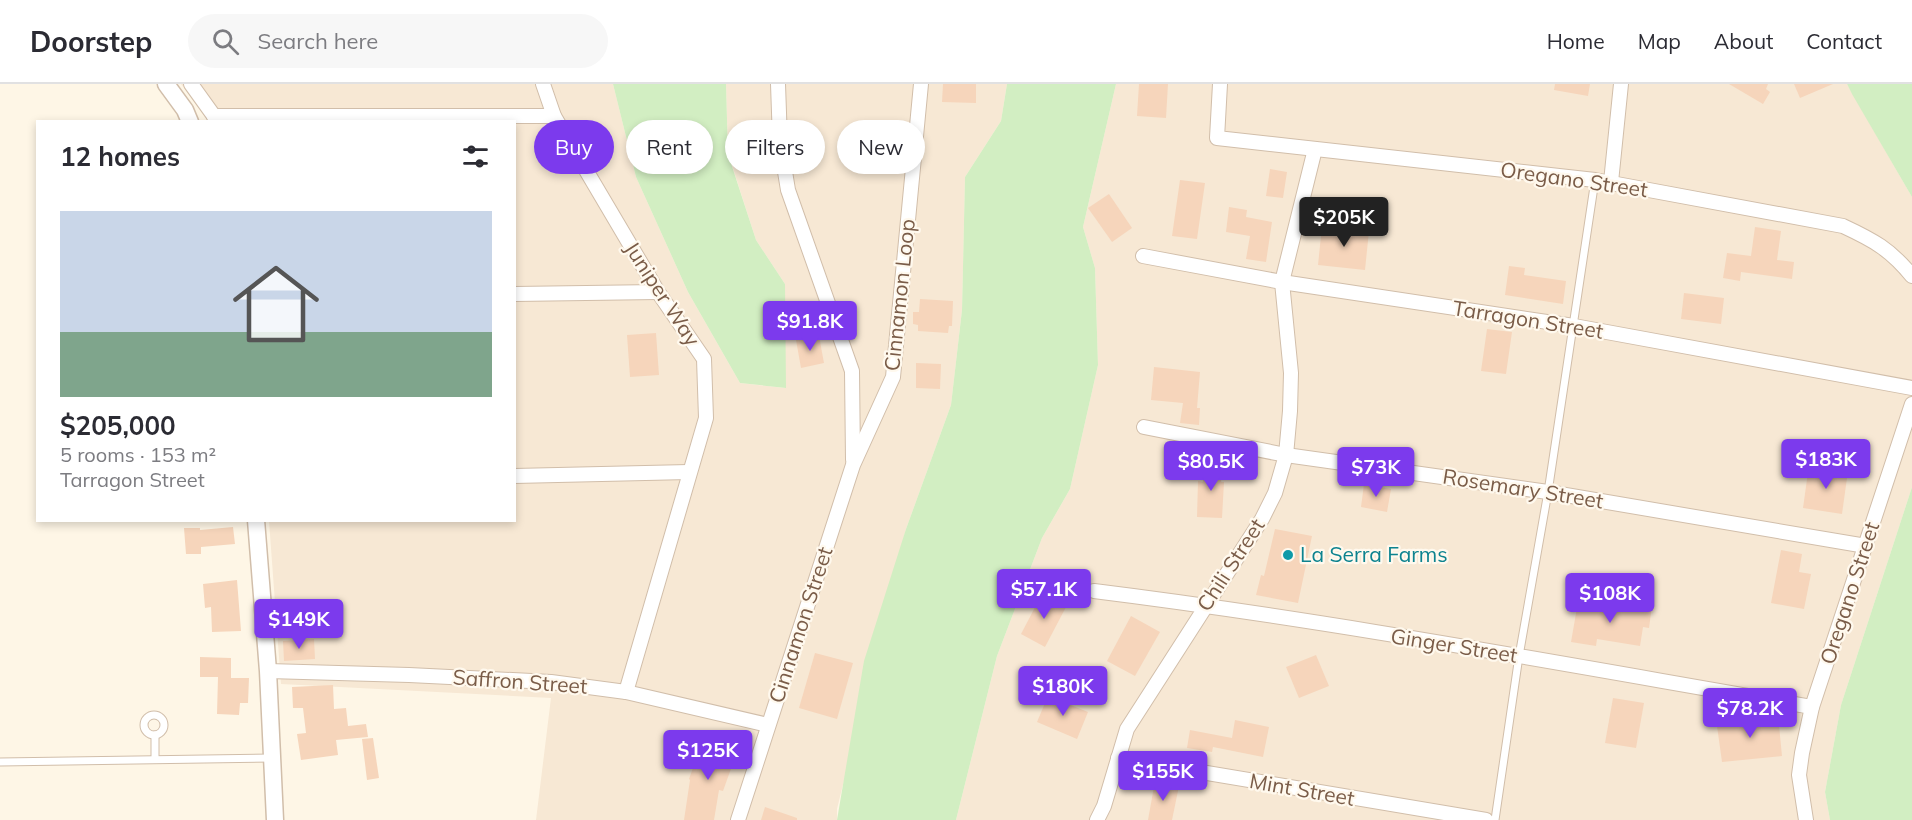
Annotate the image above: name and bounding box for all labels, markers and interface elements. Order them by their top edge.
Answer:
search box [188,14,608,68]
text: Doorstep [30,24,152,59]
icon: search [209,25,242,58]
text: Search here [257,27,378,55]
text: Home [1547,28,1605,54]
text: Map [1638,28,1681,54]
text: About [1714,28,1773,54]
text: Contact [1806,28,1882,54]
chip: Buy [534,120,614,174]
chip: Rent [626,120,713,174]
chip: Filters [725,120,825,174]
chip: New [837,120,925,174]
text: 12 homes [60,140,180,173]
icon: filters [459,140,492,173]
street label: Oregano Street [1499,156,1649,202]
pin: $205K [1302,197,1386,248]
text: $205K [1313,204,1375,229]
street label: Cinnamon Loop [878,218,920,372]
street label: Juniper Way [619,236,706,351]
icon: home [222,250,330,358]
street label: Tarragon Street [1451,294,1605,344]
pin: $91.8K [761,301,859,352]
text: $91.8K [777,308,843,333]
text: $205,000 [60,409,176,442]
pin: $183K [1784,439,1868,490]
pin: $80.5K [1162,441,1260,492]
text: 5 rooms · 153 m² [60,442,216,467]
text: $183K [1795,446,1857,471]
pin: $73K [1340,447,1412,498]
text: $80.5K [1178,448,1244,473]
text: $73K [1351,454,1401,479]
street label: Rosemary Street [1441,462,1605,514]
text: Tarragon Street [60,467,205,492]
street label: Chili Street [1191,513,1270,616]
street label: Oregano Street [1814,518,1884,667]
place label: La Serra Farms [1300,541,1448,567]
street label: Cinnamon Street [763,543,838,706]
marker: La Serra Farms [1281,548,1295,562]
pin: $57.1K [995,569,1093,620]
pin: $108K [1568,573,1652,624]
text: $57.1K [1011,576,1077,601]
text: $108K [1579,580,1641,605]
pin: $149K [257,599,341,650]
text: $149K [268,606,330,631]
street label: Ginger Street [1389,622,1519,668]
street label: Saffron Street [452,663,588,699]
pin: $180K [1021,666,1105,717]
text: $180K [1032,673,1094,698]
pin: $78.2K [1701,688,1799,739]
text: $78.2K [1717,695,1783,720]
pin: $125K [666,730,750,781]
text: $125K [677,737,739,762]
pin: $155K [1121,751,1205,802]
text: $155K [1132,758,1194,783]
street label: Mint Street [1248,767,1357,811]

